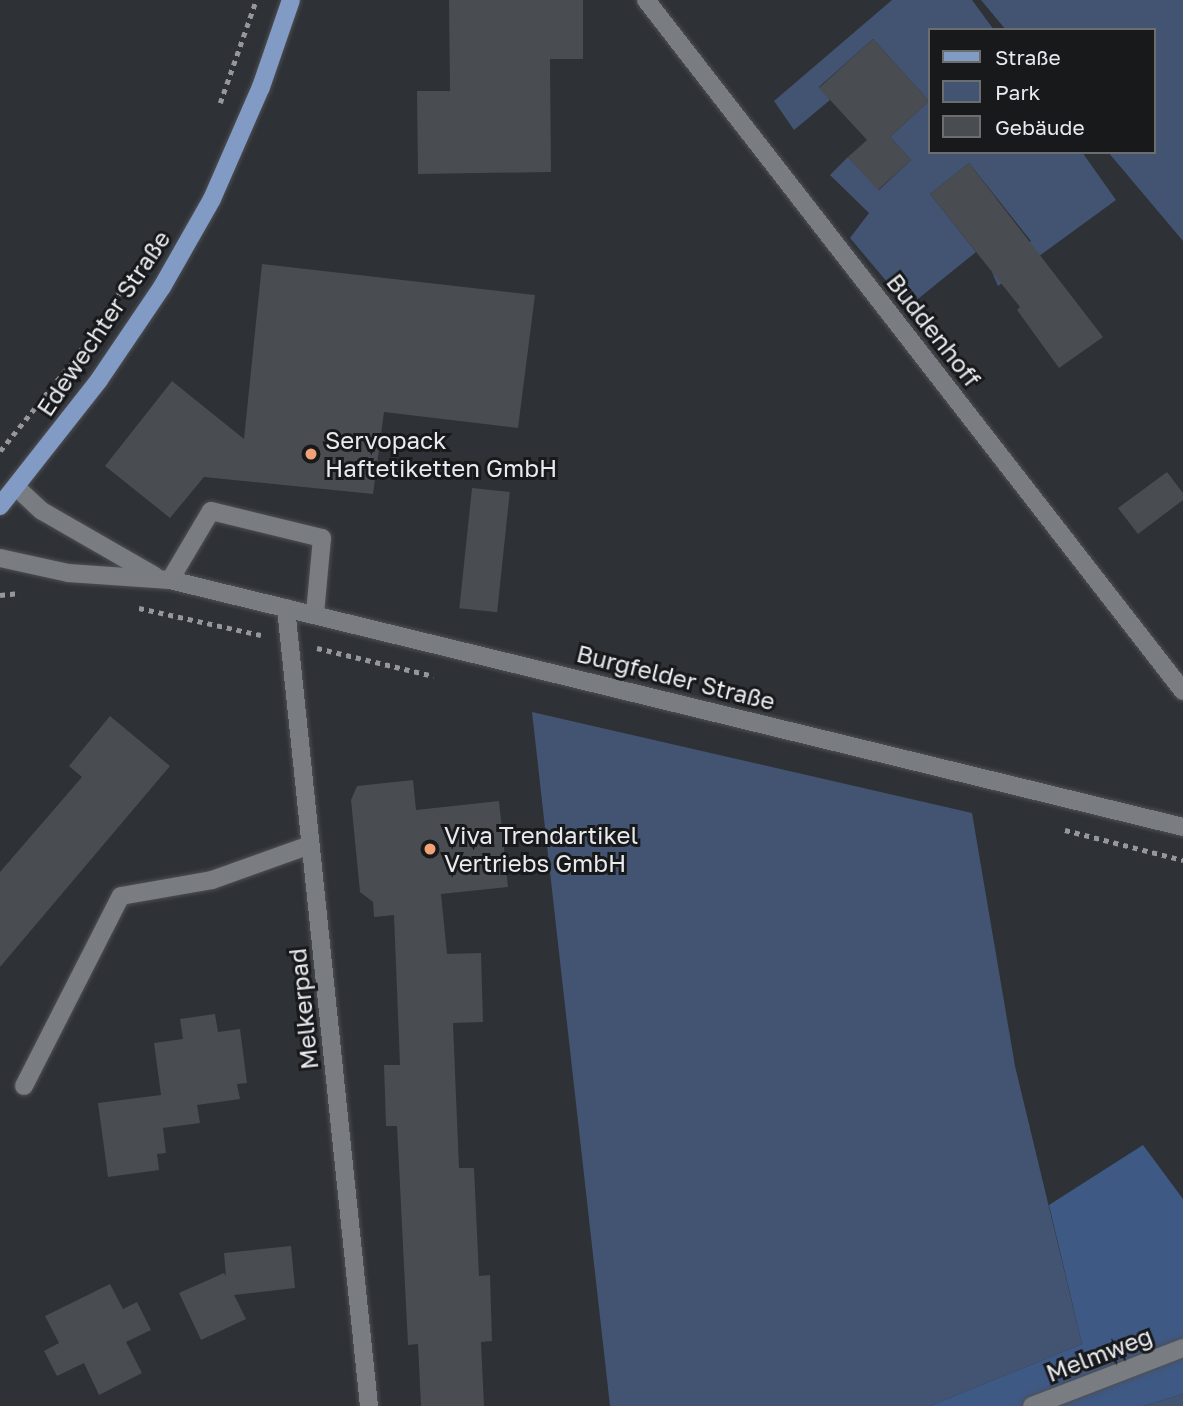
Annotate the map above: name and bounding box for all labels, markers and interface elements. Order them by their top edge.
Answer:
legend [928,28,1155,154]
text: Straße [995,44,1061,70]
text: Park [995,79,1040,105]
text: Gebäude [995,114,1085,140]
street label: Edewechter Straße [30,225,176,421]
street label: Buddenhoff [881,268,987,392]
place label: Servopack Haftetiketten GmbH [325,426,557,482]
marker: Servopack Haftetiketten GmbH [303,446,319,462]
street label: Burgfelder Straße [574,638,778,716]
place label: Viva Trendartikel Vertriebs GmbH [444,821,638,877]
marker: Viva Trendartikel Vertriebs GmbH [422,841,438,857]
street label: Melkerpad [282,947,324,1071]
street label: Melmweg [1042,1321,1156,1387]

